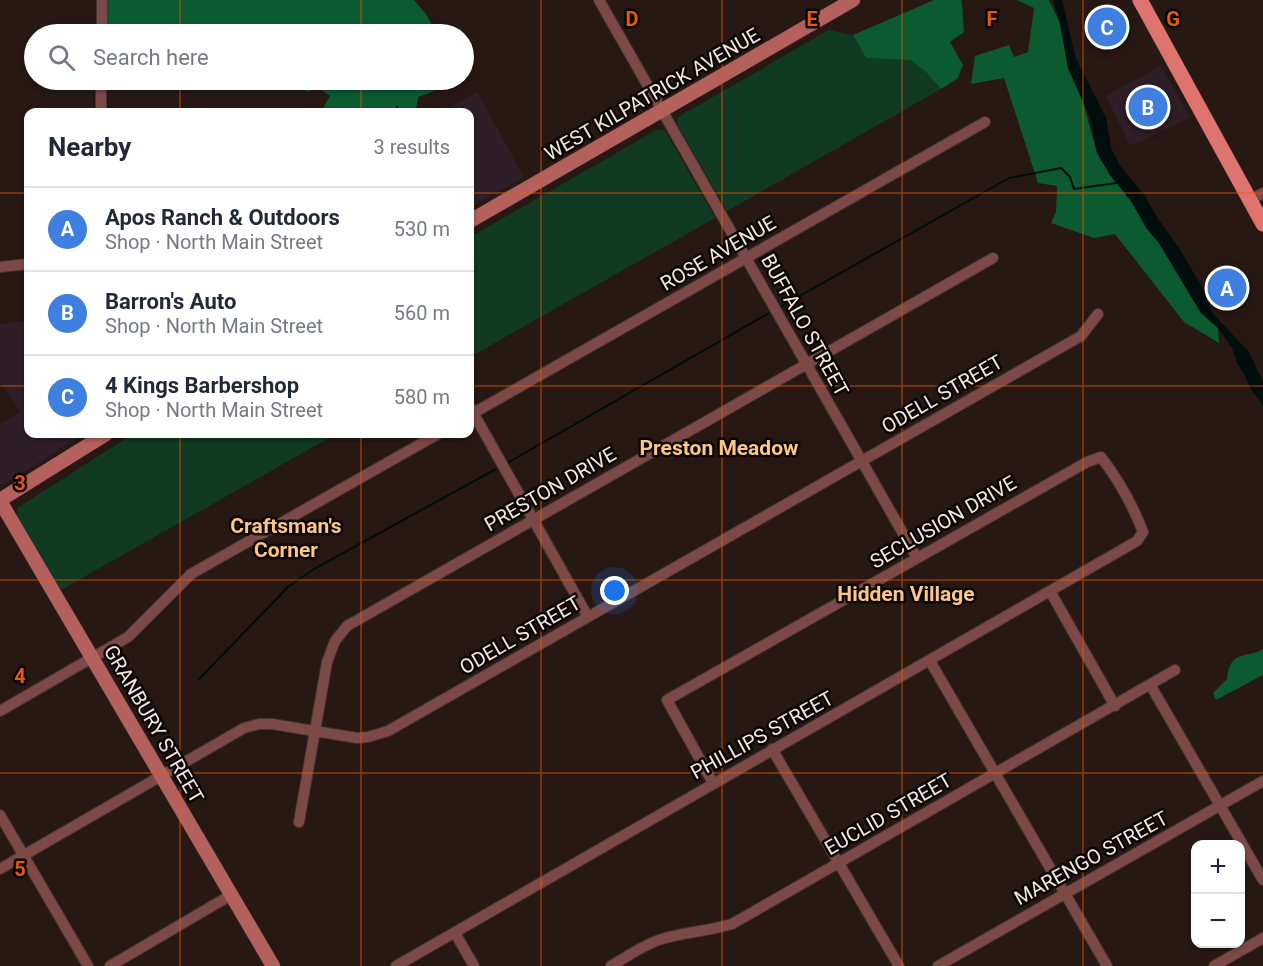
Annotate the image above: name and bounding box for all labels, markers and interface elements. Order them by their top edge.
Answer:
pin: C [1088,4,1126,50]
text: D [626,7,639,31]
text: E [806,7,818,31]
text: F [987,7,998,31]
text: G [1166,7,1180,31]
street label: WEST KILPATRICK AVENUE [540,22,764,166]
search box [24,24,474,90]
icon: search [45,41,78,74]
text: Search here [93,45,209,70]
pin: B [1128,84,1168,130]
text: Nearby [48,132,131,162]
text: 3 results [374,135,450,159]
text: Apos Ranch & Outdoors [105,205,340,230]
street label: ROSE AVENUE [656,210,780,296]
text: A [61,217,74,241]
text: 530 m [394,217,450,241]
text: Shop · North Main Street [105,230,323,254]
street label: BUFFALO STREET [756,250,854,400]
pin: A [1208,266,1246,310]
text: Barron's Auto [105,289,236,314]
text: B [61,301,74,325]
text: 560 m [394,301,450,325]
text: Shop · North Main Street [105,314,323,338]
street label: ODELL STREET [877,350,1007,438]
text: 4 Kings Barbershop [105,373,299,398]
text: C [61,385,74,409]
text: 580 m [394,385,450,409]
text: Shop · North Main Street [105,398,323,422]
district label: Preston Meadow [640,436,799,460]
street label: PRESTON DRIVE [480,442,620,536]
street label: SECLUSION DRIVE [866,470,1020,574]
text: 3 [14,471,26,495]
district label: Craftsman's Corner [230,514,342,562]
your location [600,576,629,605]
district label: Hidden Village [837,582,975,606]
street label: ODELL STREET [455,591,585,679]
street label: GRANBURY STREET [99,641,209,807]
text: 4 [14,664,26,688]
street label: PHILLIPS STREET [686,686,838,784]
street label: EUCLID STREET [820,768,956,860]
street label: MARENGO STREET [1010,806,1172,910]
map controls [1191,840,1245,948]
button: + [1191,840,1245,894]
text: 5 [14,857,26,881]
button: − [1191,894,1245,948]

